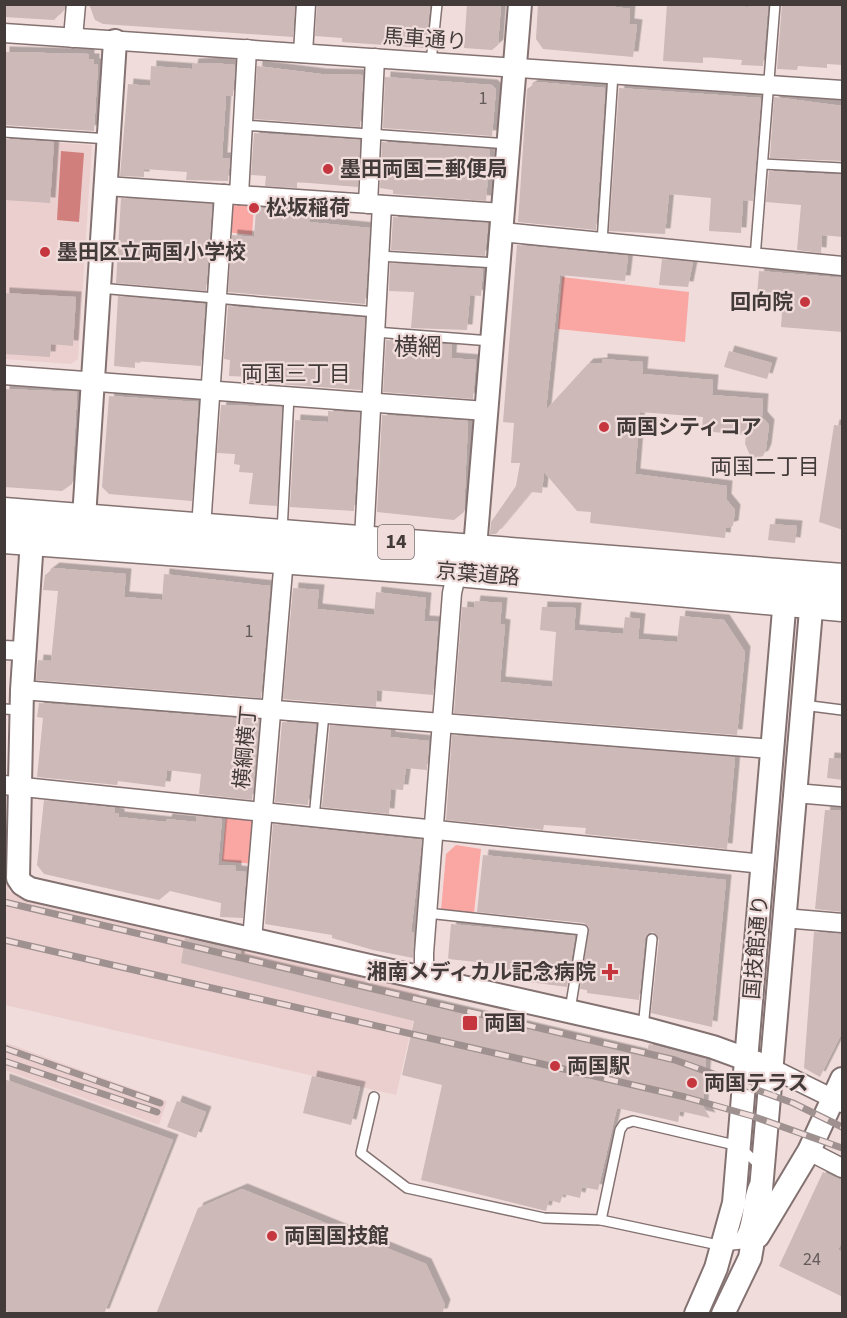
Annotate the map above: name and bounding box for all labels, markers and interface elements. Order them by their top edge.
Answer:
street label: 馬車通り [382,21,468,57]
house number: 1 [479,86,487,111]
place label: 墨田両国三郵便局 [340,154,508,184]
marker: 墨田両国三郵便局 [321,162,335,176]
place label: 松坂稲荷 [266,193,350,223]
marker: 松坂稲荷 [247,201,261,215]
place label: 墨田区立両国小学校 [57,237,246,267]
marker: 墨田区立両国小学校 [38,245,52,259]
place label: 回向院 [730,287,793,317]
marker: 回向院 [798,295,812,309]
district label: 横網 [394,330,442,365]
district label: 両国三丁目 [241,358,351,390]
place label: 両国シティコア [616,412,762,442]
marker: 両国シティコア [597,420,611,434]
district label: 両国二丁目 [710,451,820,483]
road number: 14 [378,525,414,559]
street label: 京葉道路 [435,555,521,593]
house number: 1 [245,619,253,644]
street label: 横綱横丁 [226,704,264,790]
street label: 国技館通り [736,893,776,1001]
place label: 湘南メディカル記念病院 [366,957,596,987]
marker: 湘南メディカル記念病院 [601,963,619,981]
place label: 両国 [484,1008,526,1038]
marker: 両国 [461,1014,479,1032]
place label: 両国駅 [567,1051,630,1081]
marker: 両国駅 [548,1059,562,1073]
place label: 両国テラス [704,1068,809,1098]
marker: 両国テラス [685,1076,699,1090]
place label: 両国国技館 [284,1221,389,1251]
marker: 両国国技館 [265,1229,279,1243]
house number: 24 [803,1247,821,1272]

